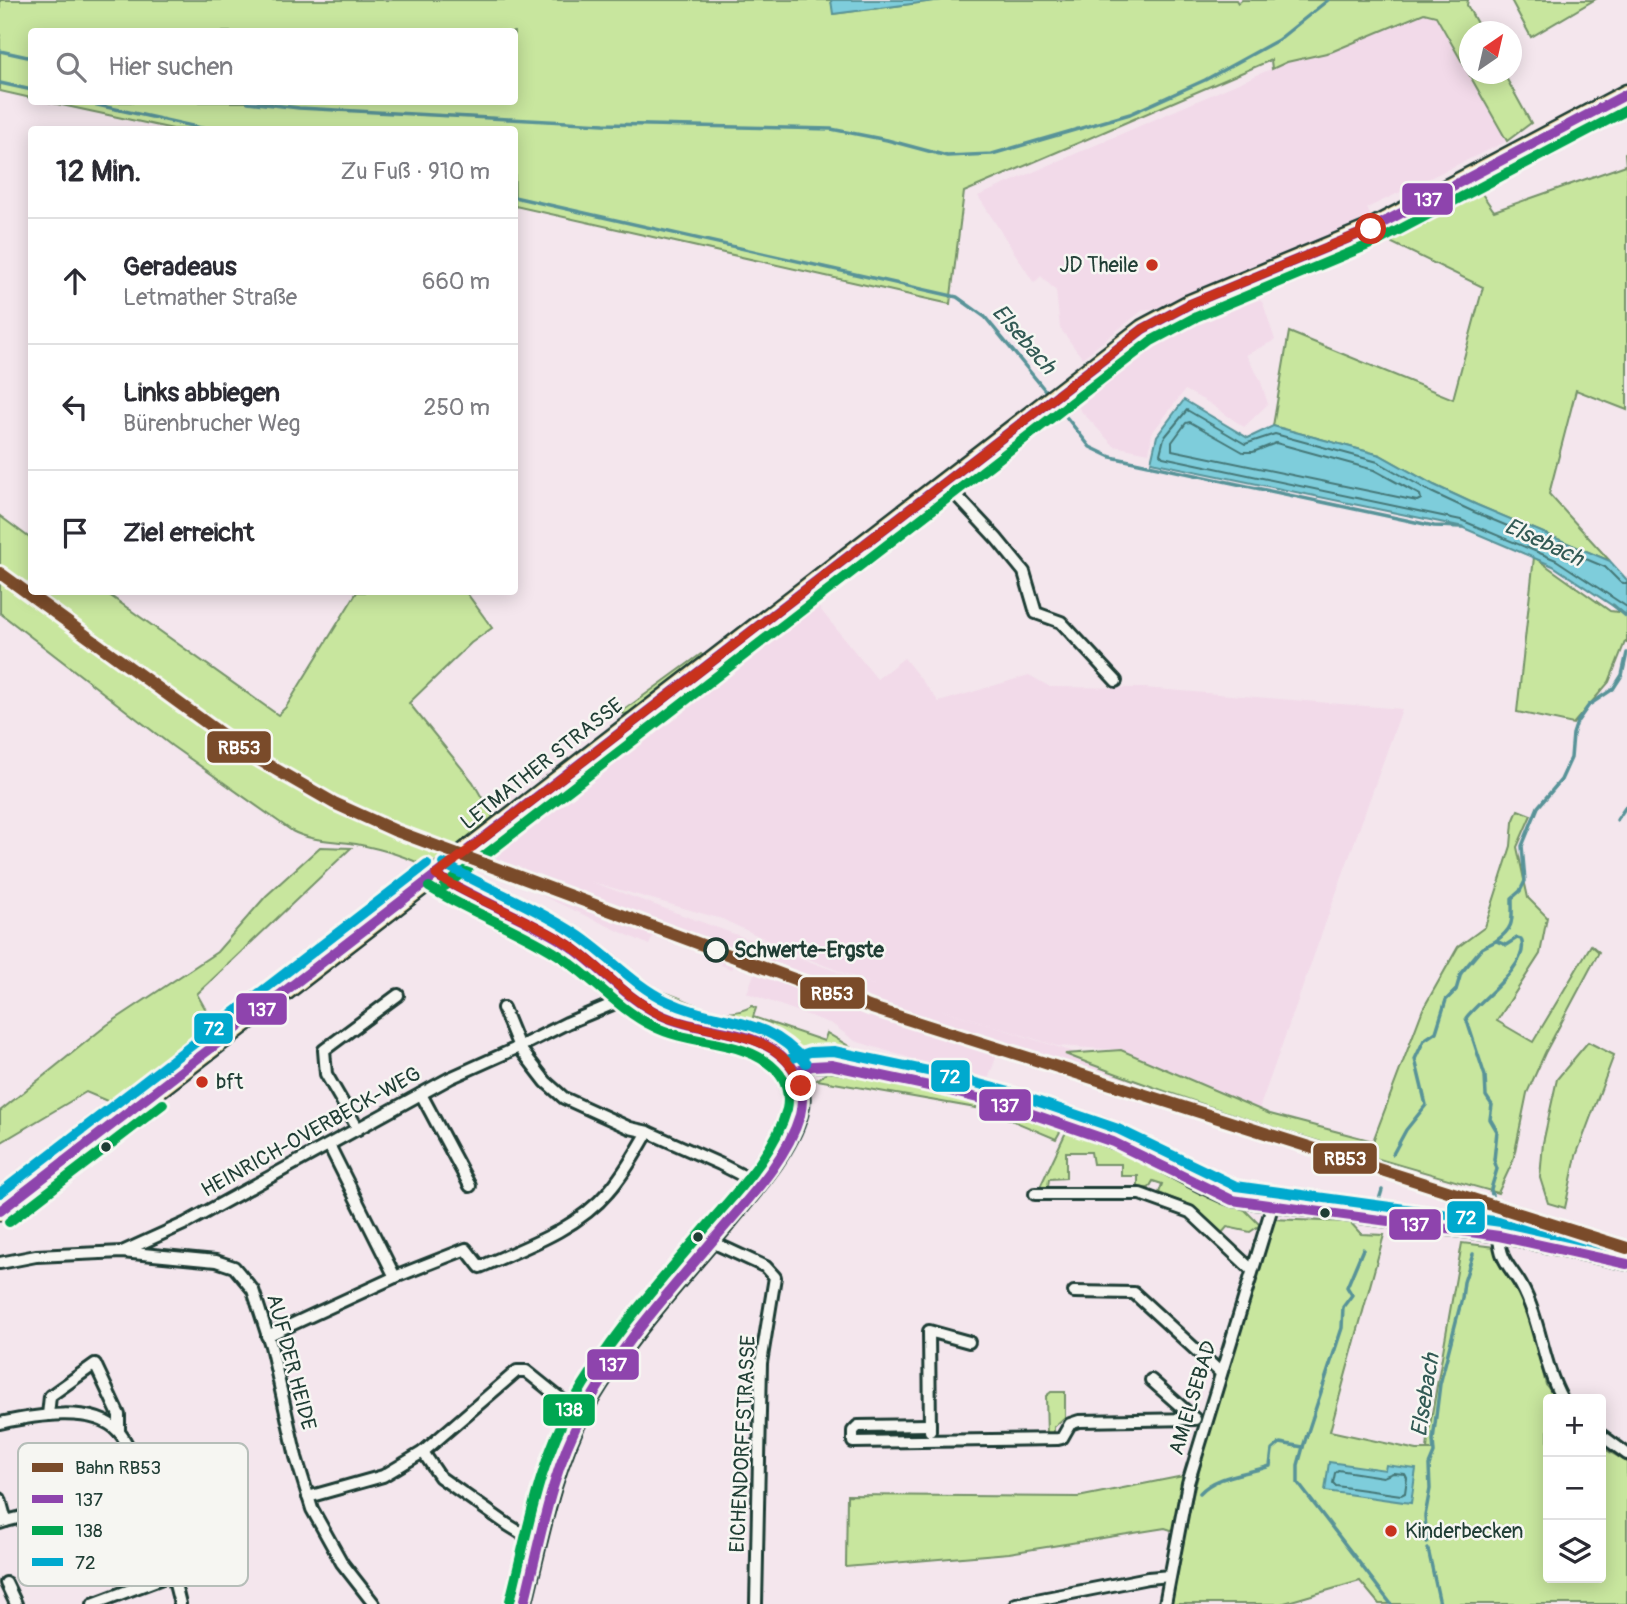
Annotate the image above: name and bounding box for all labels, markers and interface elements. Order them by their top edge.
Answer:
north arrow [1459,21,1522,84]
search box [28,28,518,105]
icon: search [52,48,90,86]
text: Hier suchen [108,51,233,83]
text: 12 Min. [56,153,141,190]
text: Zu Fuß · 910 m [340,157,490,186]
line badge: 137 [1401,182,1454,216]
text: 137 [1414,188,1443,212]
route start [1355,213,1386,244]
text: Geradeaus [123,251,237,283]
place label: JD Theile [1059,252,1139,279]
marker: JD Theile [1144,257,1160,273]
icon: ahead [56,262,94,300]
text: 660 m [422,267,490,296]
text: Letmather Straße [123,283,297,312]
water label: Elsebach [986,298,1063,381]
text: Links abbiegen [123,377,280,409]
icon: left [56,388,94,426]
text: 250 m [424,393,490,422]
text: Bürenbrucher Weg [123,409,300,438]
water label: Elsebach [1500,511,1589,573]
icon: arrive [56,514,94,552]
text: Ziel erreicht [123,517,254,549]
street label: LETMATHER STRASSE [455,692,629,836]
line badge: RB53 [206,730,272,764]
text: RB53 [218,736,260,760]
place label: Schwerte-Ergste [734,937,884,964]
marker: Schwerte-Ergste [704,938,728,962]
line badge: RB53 [799,976,866,1010]
text: RB53 [811,982,853,1006]
line badge: 137 [235,992,288,1026]
text: 137 [248,998,277,1022]
line badge: 72 [193,1012,234,1045]
text: 72 [204,1017,225,1041]
line badge: 72 [930,1059,971,1093]
street label: HEINRICH-OVERBECK-WEG [197,1060,425,1204]
text: 72 [940,1065,961,1089]
place label: bft [216,1069,244,1096]
route end [785,1070,816,1101]
marker: bft [194,1074,210,1090]
line badge: 137 [978,1088,1032,1122]
text: 137 [991,1094,1020,1118]
unlabelled marker [99,1140,113,1154]
line badge: RB53 [1312,1142,1378,1175]
text: RB53 [1324,1147,1366,1171]
line badge: 72 [1446,1200,1486,1234]
unlabelled marker [1318,1206,1332,1220]
text: 72 [1456,1206,1477,1230]
line badge: 137 [1388,1208,1442,1241]
text: 137 [1401,1213,1430,1237]
unlabelled marker [691,1230,705,1244]
street label: AUF DER HEIDE [260,1291,322,1433]
street label: EICHENDORFFSTRASSE [724,1335,762,1553]
street label: AM ELSEBAD [1163,1338,1223,1458]
line badge: 137 [586,1348,640,1381]
water label: Elsebach [1404,1350,1446,1439]
text: 137 [599,1353,628,1377]
line badge: 138 [542,1393,596,1427]
map controls [1543,1394,1606,1583]
button: + [1543,1394,1606,1457]
text: 138 [555,1398,583,1422]
legend [18,1443,248,1586]
text: Bahn RB53 [75,1456,161,1480]
button: − [1543,1457,1606,1520]
text: 137 [75,1488,103,1512]
place label: Kinderbecken [1405,1518,1523,1545]
text: 138 [75,1519,103,1543]
button: layers [1543,1520,1606,1583]
marker: Kinderbecken [1383,1523,1399,1539]
text: 72 [75,1551,96,1575]

